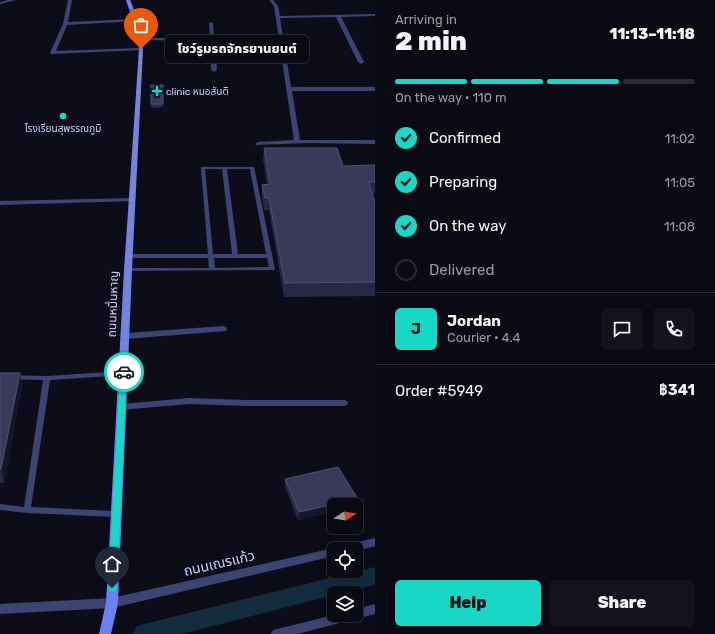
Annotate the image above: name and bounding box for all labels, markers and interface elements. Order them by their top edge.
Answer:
pin [124,8,158,49]
text: Arriving in [395,12,457,27]
icon: bag [130,14,152,36]
text: 11:13–11:18 [610,25,695,43]
text: 2 min [395,26,467,57]
callout: โชว์รูมรถจักรยานยนต์ [165,35,309,63]
text: โชว์รูมรถจักรยานยนต์ [177,41,297,56]
marker: clinic หมอสันติ [151,85,163,97]
place label: clinic หมอสันติ [166,86,229,98]
text: On the way · 110 m [395,90,507,105]
marker: โรงเรียนสุพรรณภูมิ [58,111,68,121]
place label: โรงเรียนสุพรรณภูมิ [25,123,101,135]
icon: check [395,127,417,149]
text: Confirmed [429,129,501,147]
text: 11:02 [665,131,695,146]
icon: check [395,171,417,193]
text: Preparing [429,173,497,191]
text: 11:05 [665,175,695,190]
icon: check [395,215,417,237]
text: On the way [429,217,507,235]
text: 11:08 [664,219,695,234]
text: Delivered [429,261,494,279]
street label: ถนนหมื่นหาญ [103,270,121,337]
button: chat [601,308,643,350]
button: phone [653,308,695,350]
text: Jordan [447,312,501,330]
text: J [411,320,421,338]
text: Courier · 4.4 [447,330,521,345]
courier [104,352,144,392]
icon: car [113,361,135,383]
text: ฿341 [659,381,695,399]
text: Order #5949 [395,382,483,400]
north arrow [327,498,363,534]
map controls [327,498,363,622]
button: locate [327,542,363,578]
pin [95,547,129,588]
street label: ถนนเณรแก้ว [182,547,256,580]
icon: home [101,553,123,575]
button: Help [395,580,541,626]
button: Share [549,580,695,626]
button: layers [327,586,363,622]

